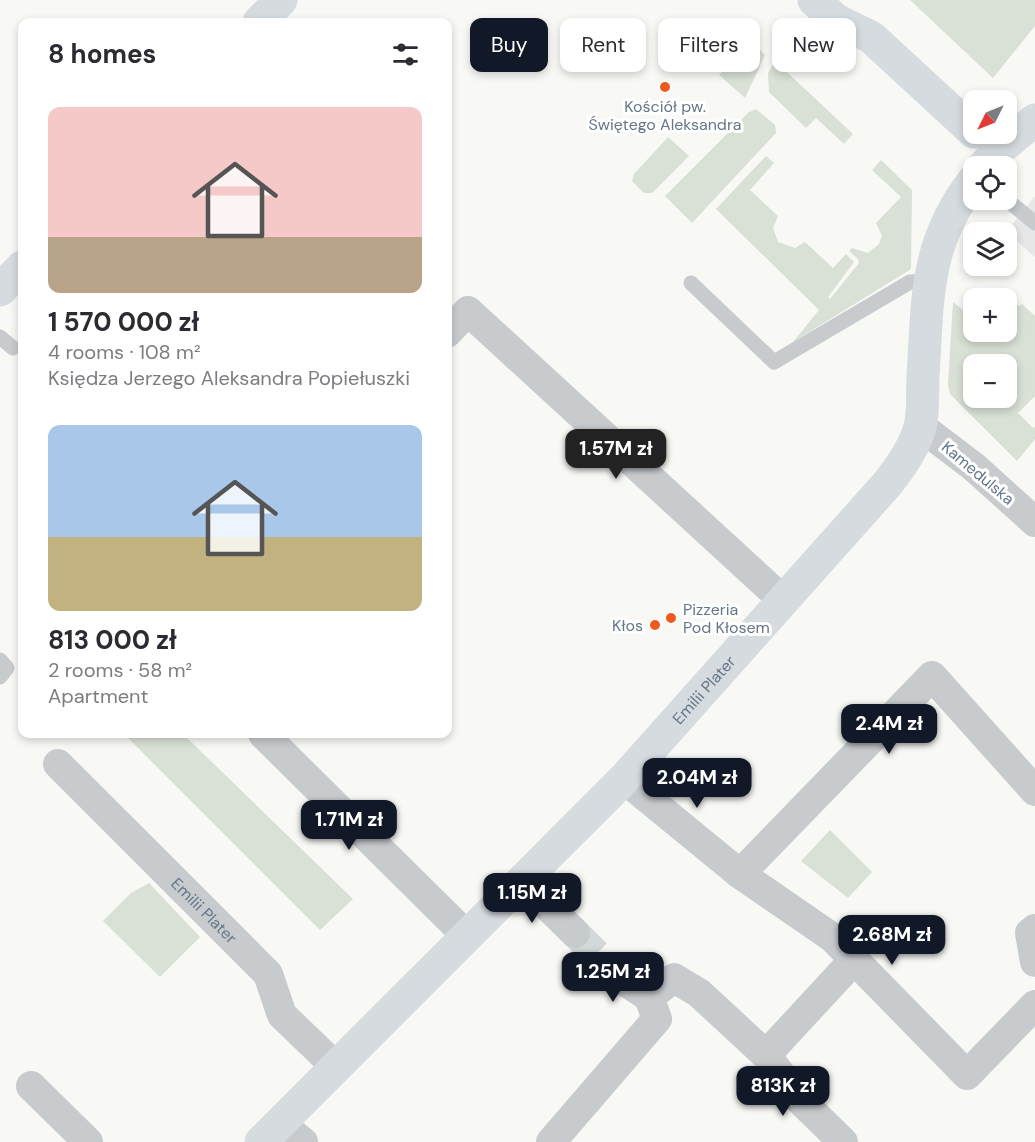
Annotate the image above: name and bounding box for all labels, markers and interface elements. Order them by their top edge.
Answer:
chip: Buy [470,18,548,72]
chip: Rent [560,18,646,72]
chip: Filters [658,18,760,72]
chip: New [772,18,856,72]
text: 8 homes [48,37,156,71]
icon: filters [389,38,422,71]
marker: Kościół pw. Świętego Aleksandra [658,80,672,94]
north arrow [963,90,1017,144]
map controls [963,90,1017,408]
place label: Kościół pw. Świętego Aleksandra [588,96,742,135]
icon: home [181,146,289,254]
button: locate [963,156,1017,210]
button: layers [963,222,1017,276]
button: + [963,288,1017,342]
text: 1 570 000 zł [48,305,199,339]
text: 4 rooms · 108 m² [48,339,200,365]
button: − [963,354,1017,408]
text: Księdza Jerzego Aleksandra Popiełuszki [48,365,410,391]
pin: 1.57M zł [554,429,678,480]
text: 1.57M zł [579,435,653,461]
street label: Kamedulska [937,436,1019,510]
icon: home [181,464,289,572]
place label: Pizzeria Pod Kłosem [683,599,770,638]
marker: Pizzeria Pod Kłosem [664,611,678,625]
place label: Kłos [612,615,643,636]
marker: Kłos [648,618,662,632]
text: 813 000 zł [48,623,177,657]
street label: Emilii Plater [667,651,740,728]
text: 2 rooms · 58 m² [48,657,192,683]
text: Apartment [48,683,148,709]
pin: 2.4M zł [834,704,944,755]
text: 2.4M zł [855,710,923,736]
pin: 2.04M zł [635,758,759,809]
text: 2.04M zł [657,764,737,790]
pin: 1.71M zł [287,800,411,851]
text: 1.71M zł [315,806,383,832]
street label: Emilii Plater [167,873,242,948]
pin: 1.15M zł [470,873,594,924]
text: 1.15M zł [497,879,567,905]
pin: 2.68M zł [830,915,954,966]
text: 2.68M zł [852,921,932,947]
pin: 1.25M zł [551,952,675,1003]
text: 1.25M zł [576,958,650,984]
pin: 813K zł [728,1066,838,1117]
text: 813K zł [750,1072,816,1098]

